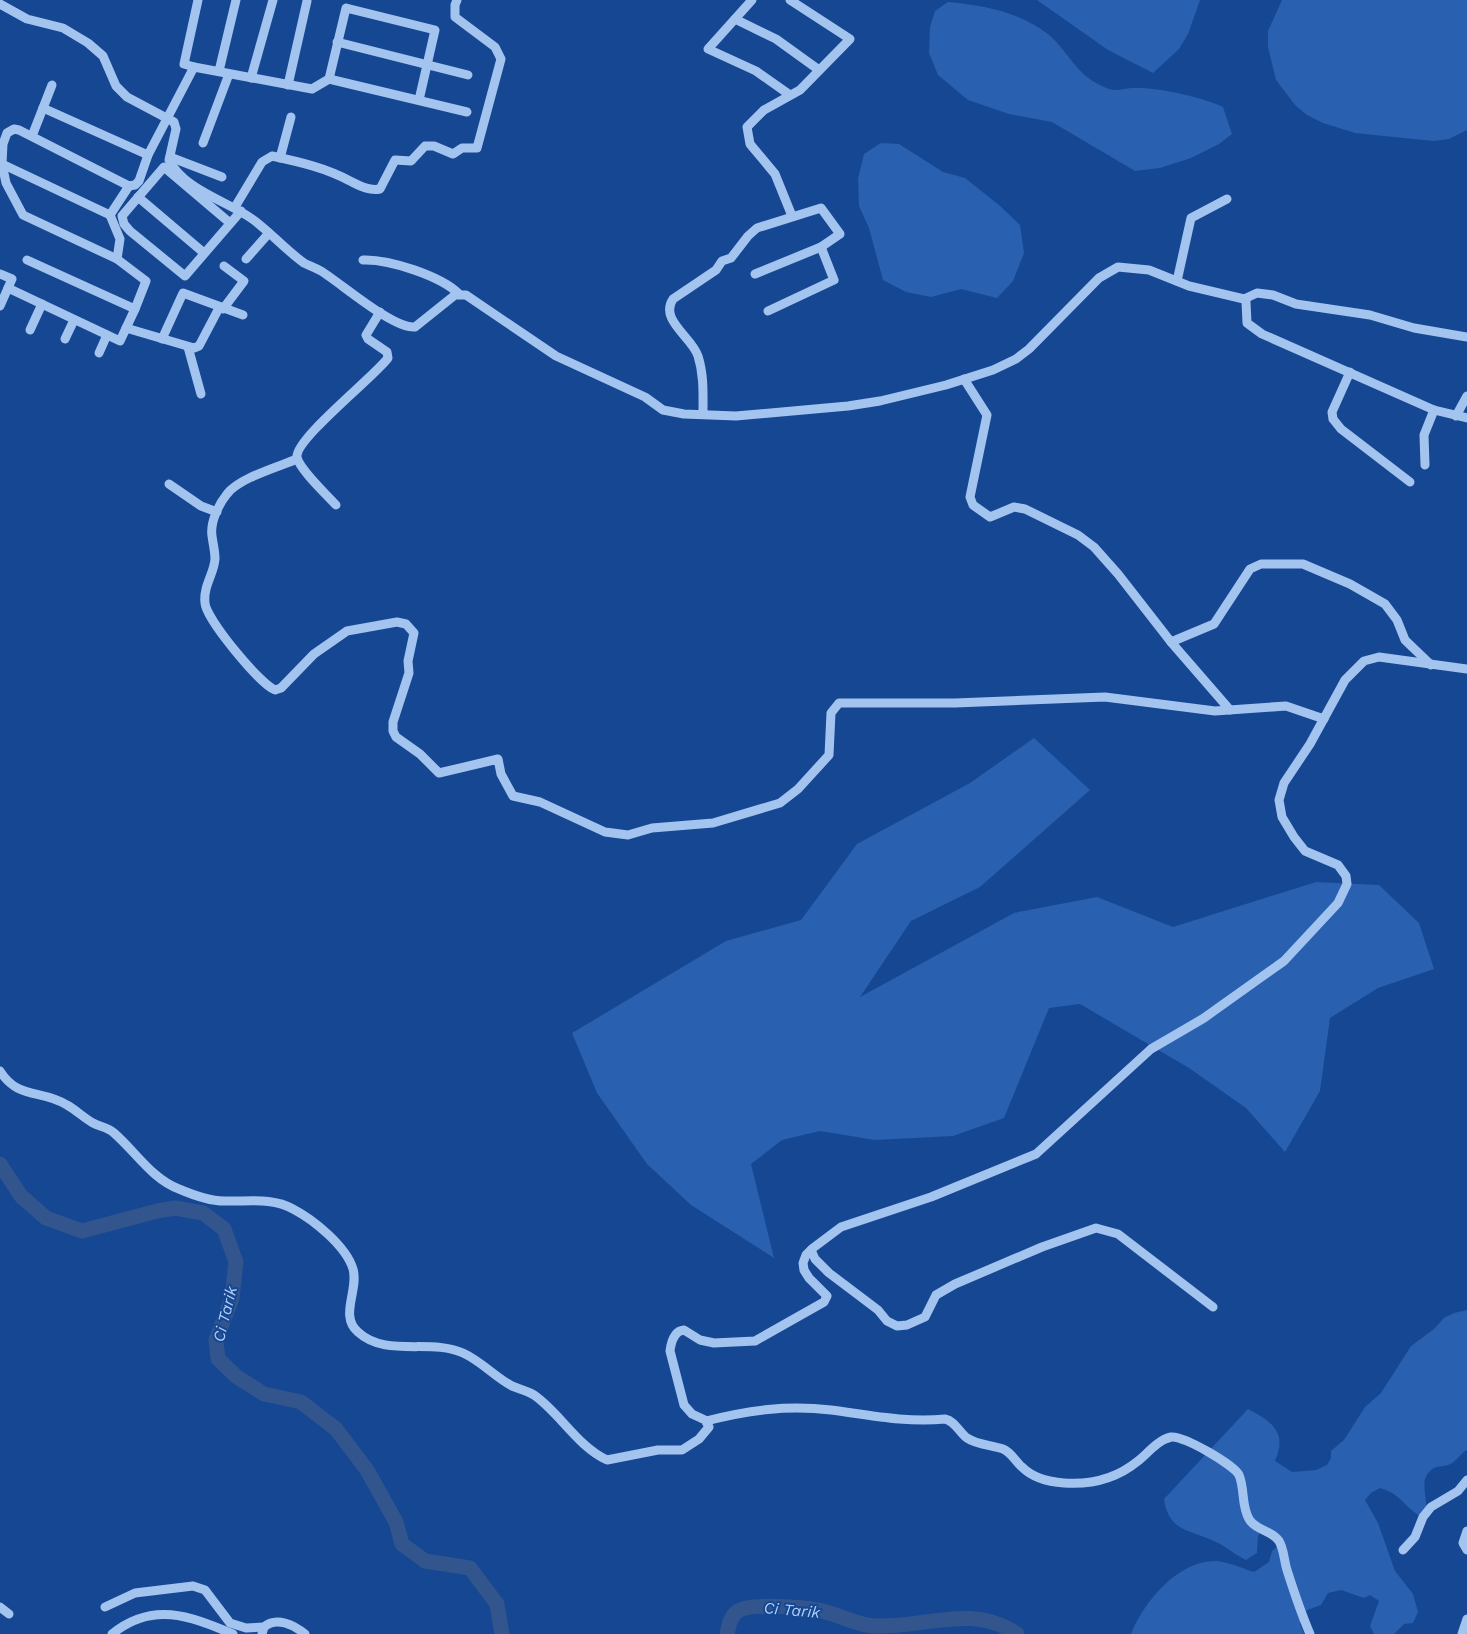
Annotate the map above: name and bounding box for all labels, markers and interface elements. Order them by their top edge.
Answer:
water label: Ci Tarik [209,1283,241,1344]
water label: Ci Tarik [763,1598,822,1622]

